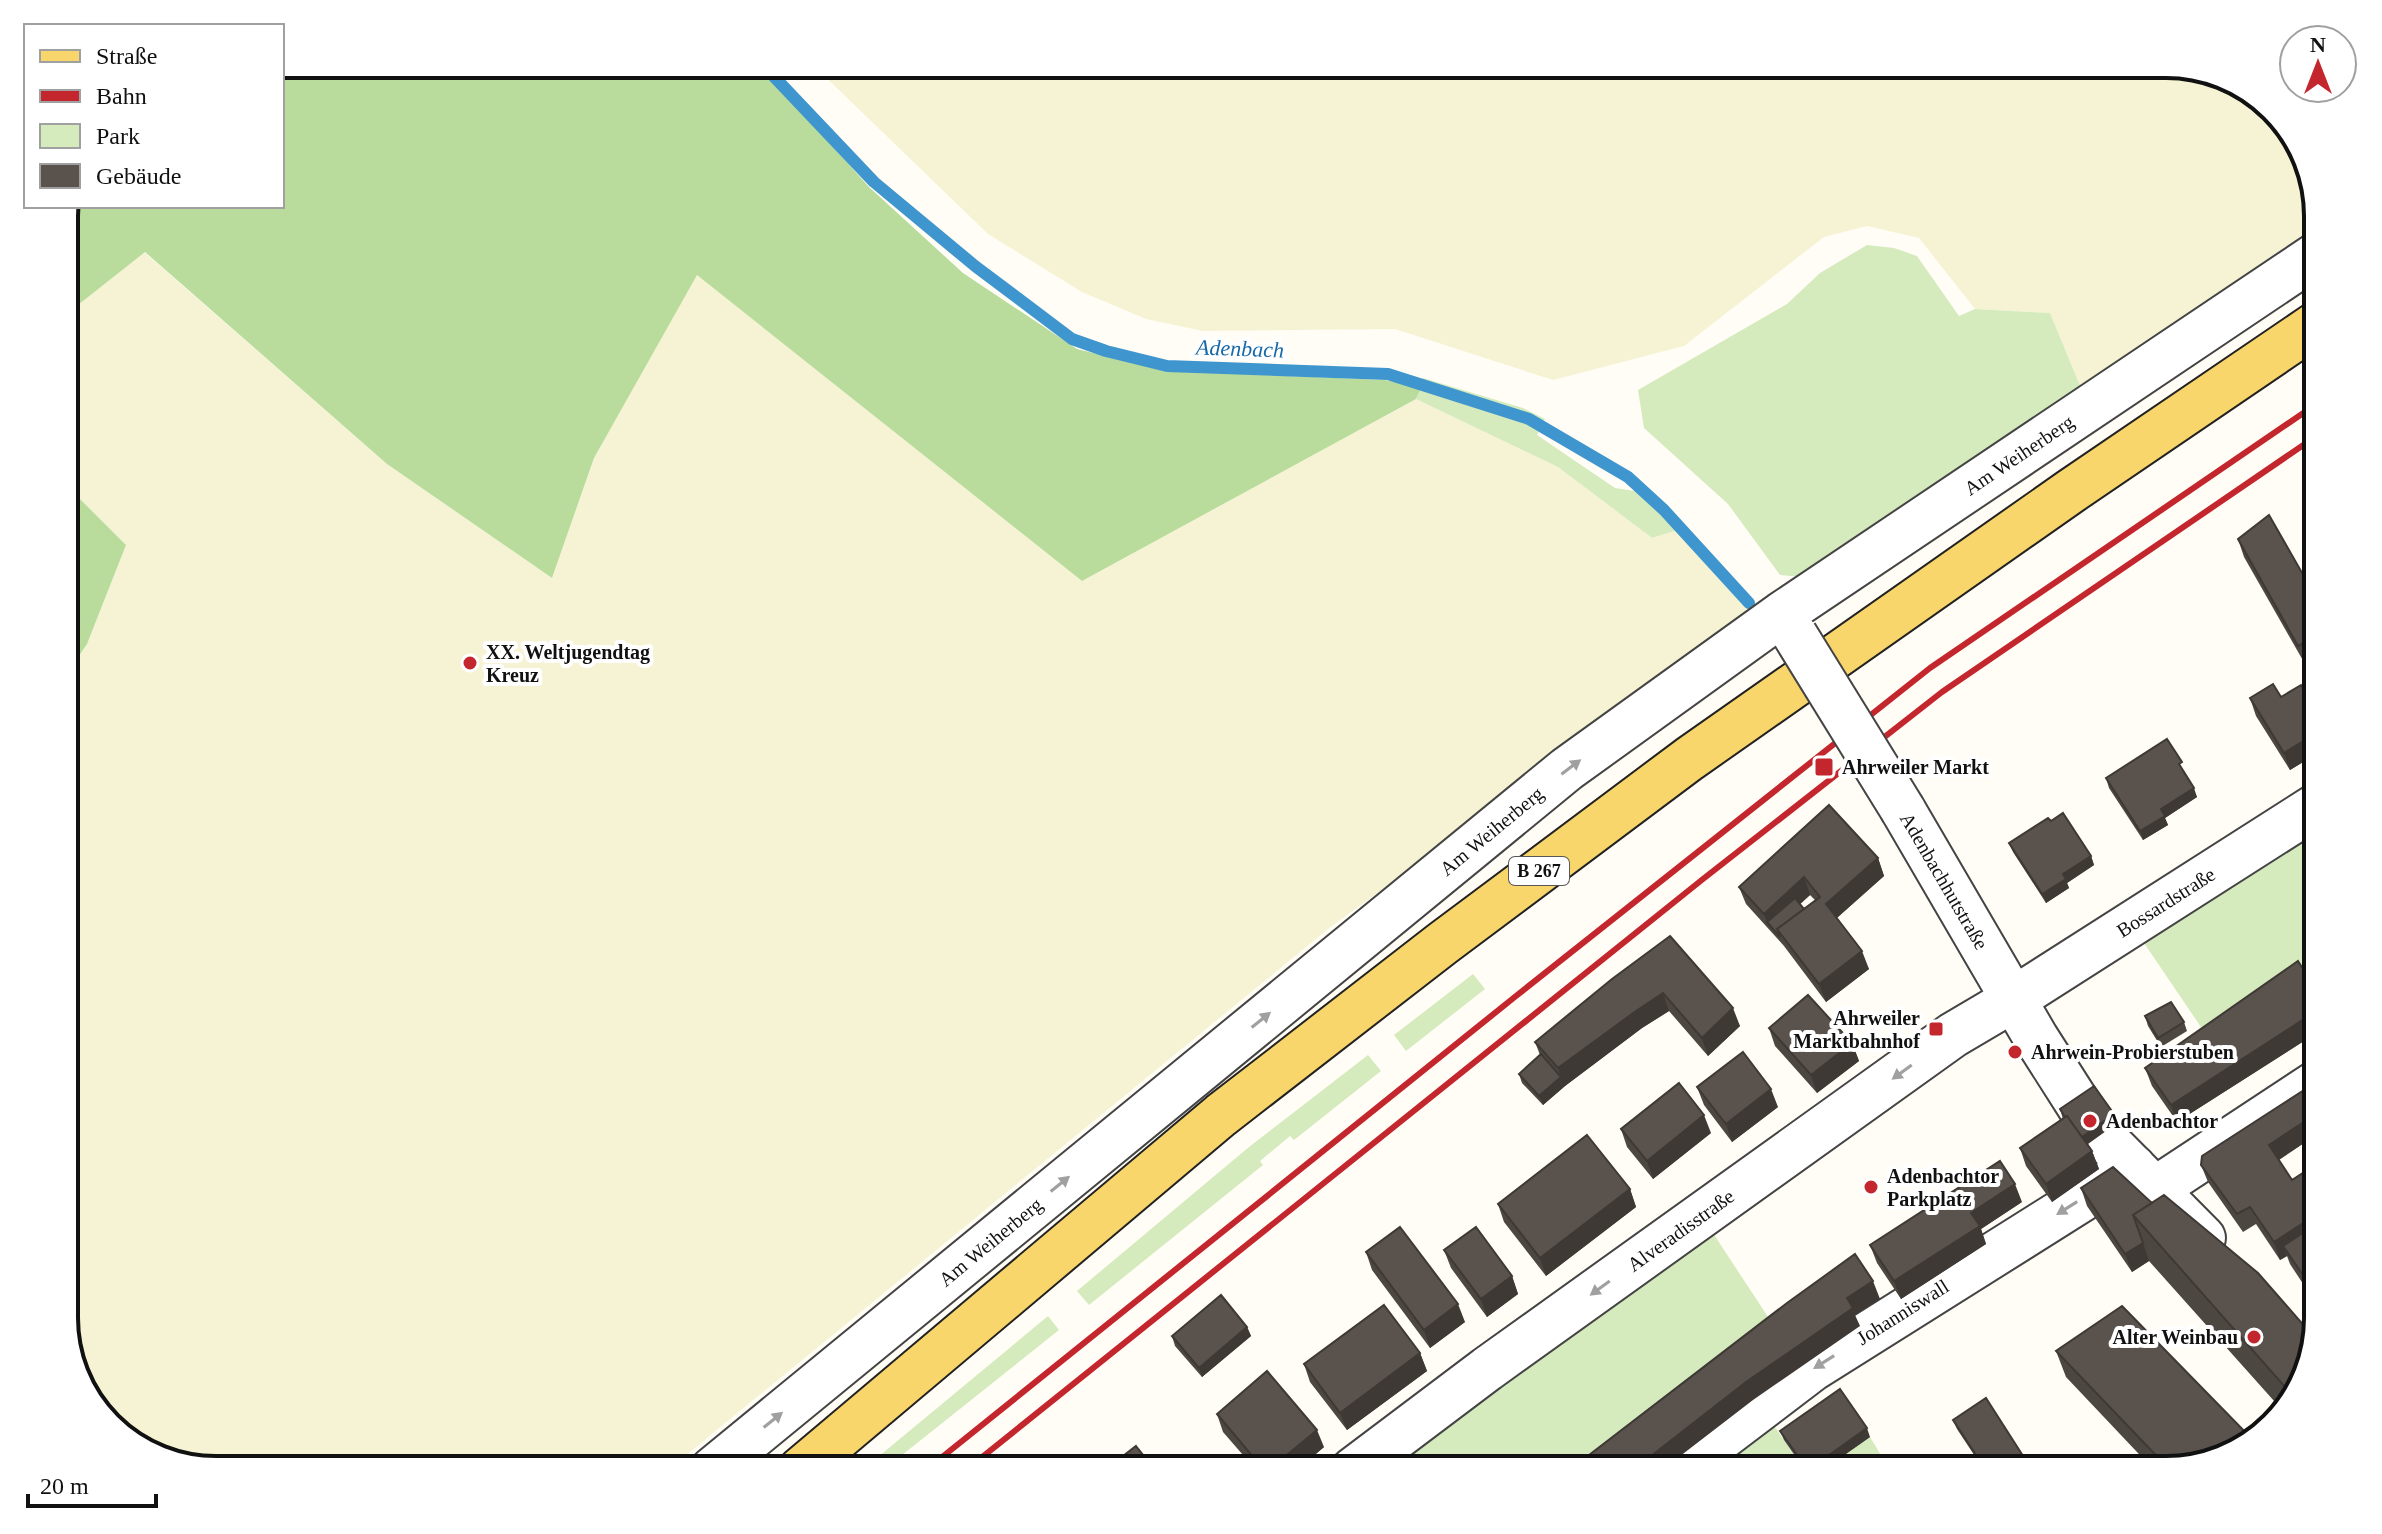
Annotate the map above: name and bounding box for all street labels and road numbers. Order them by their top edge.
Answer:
street label: Am Weiherberg [1960,410,2078,499]
street label: Am Weiherberg [1435,782,1548,880]
street label: Adenbachhutstraße [1896,809,1993,953]
road number: B 267 [1509,857,1569,885]
street label: Bossardstraße [2113,863,2219,942]
street label: Alveradisstraße [1623,1185,1738,1276]
street label: Am Weiherberg [934,1193,1047,1291]
street label: Johanniswall [1852,1275,1953,1349]

